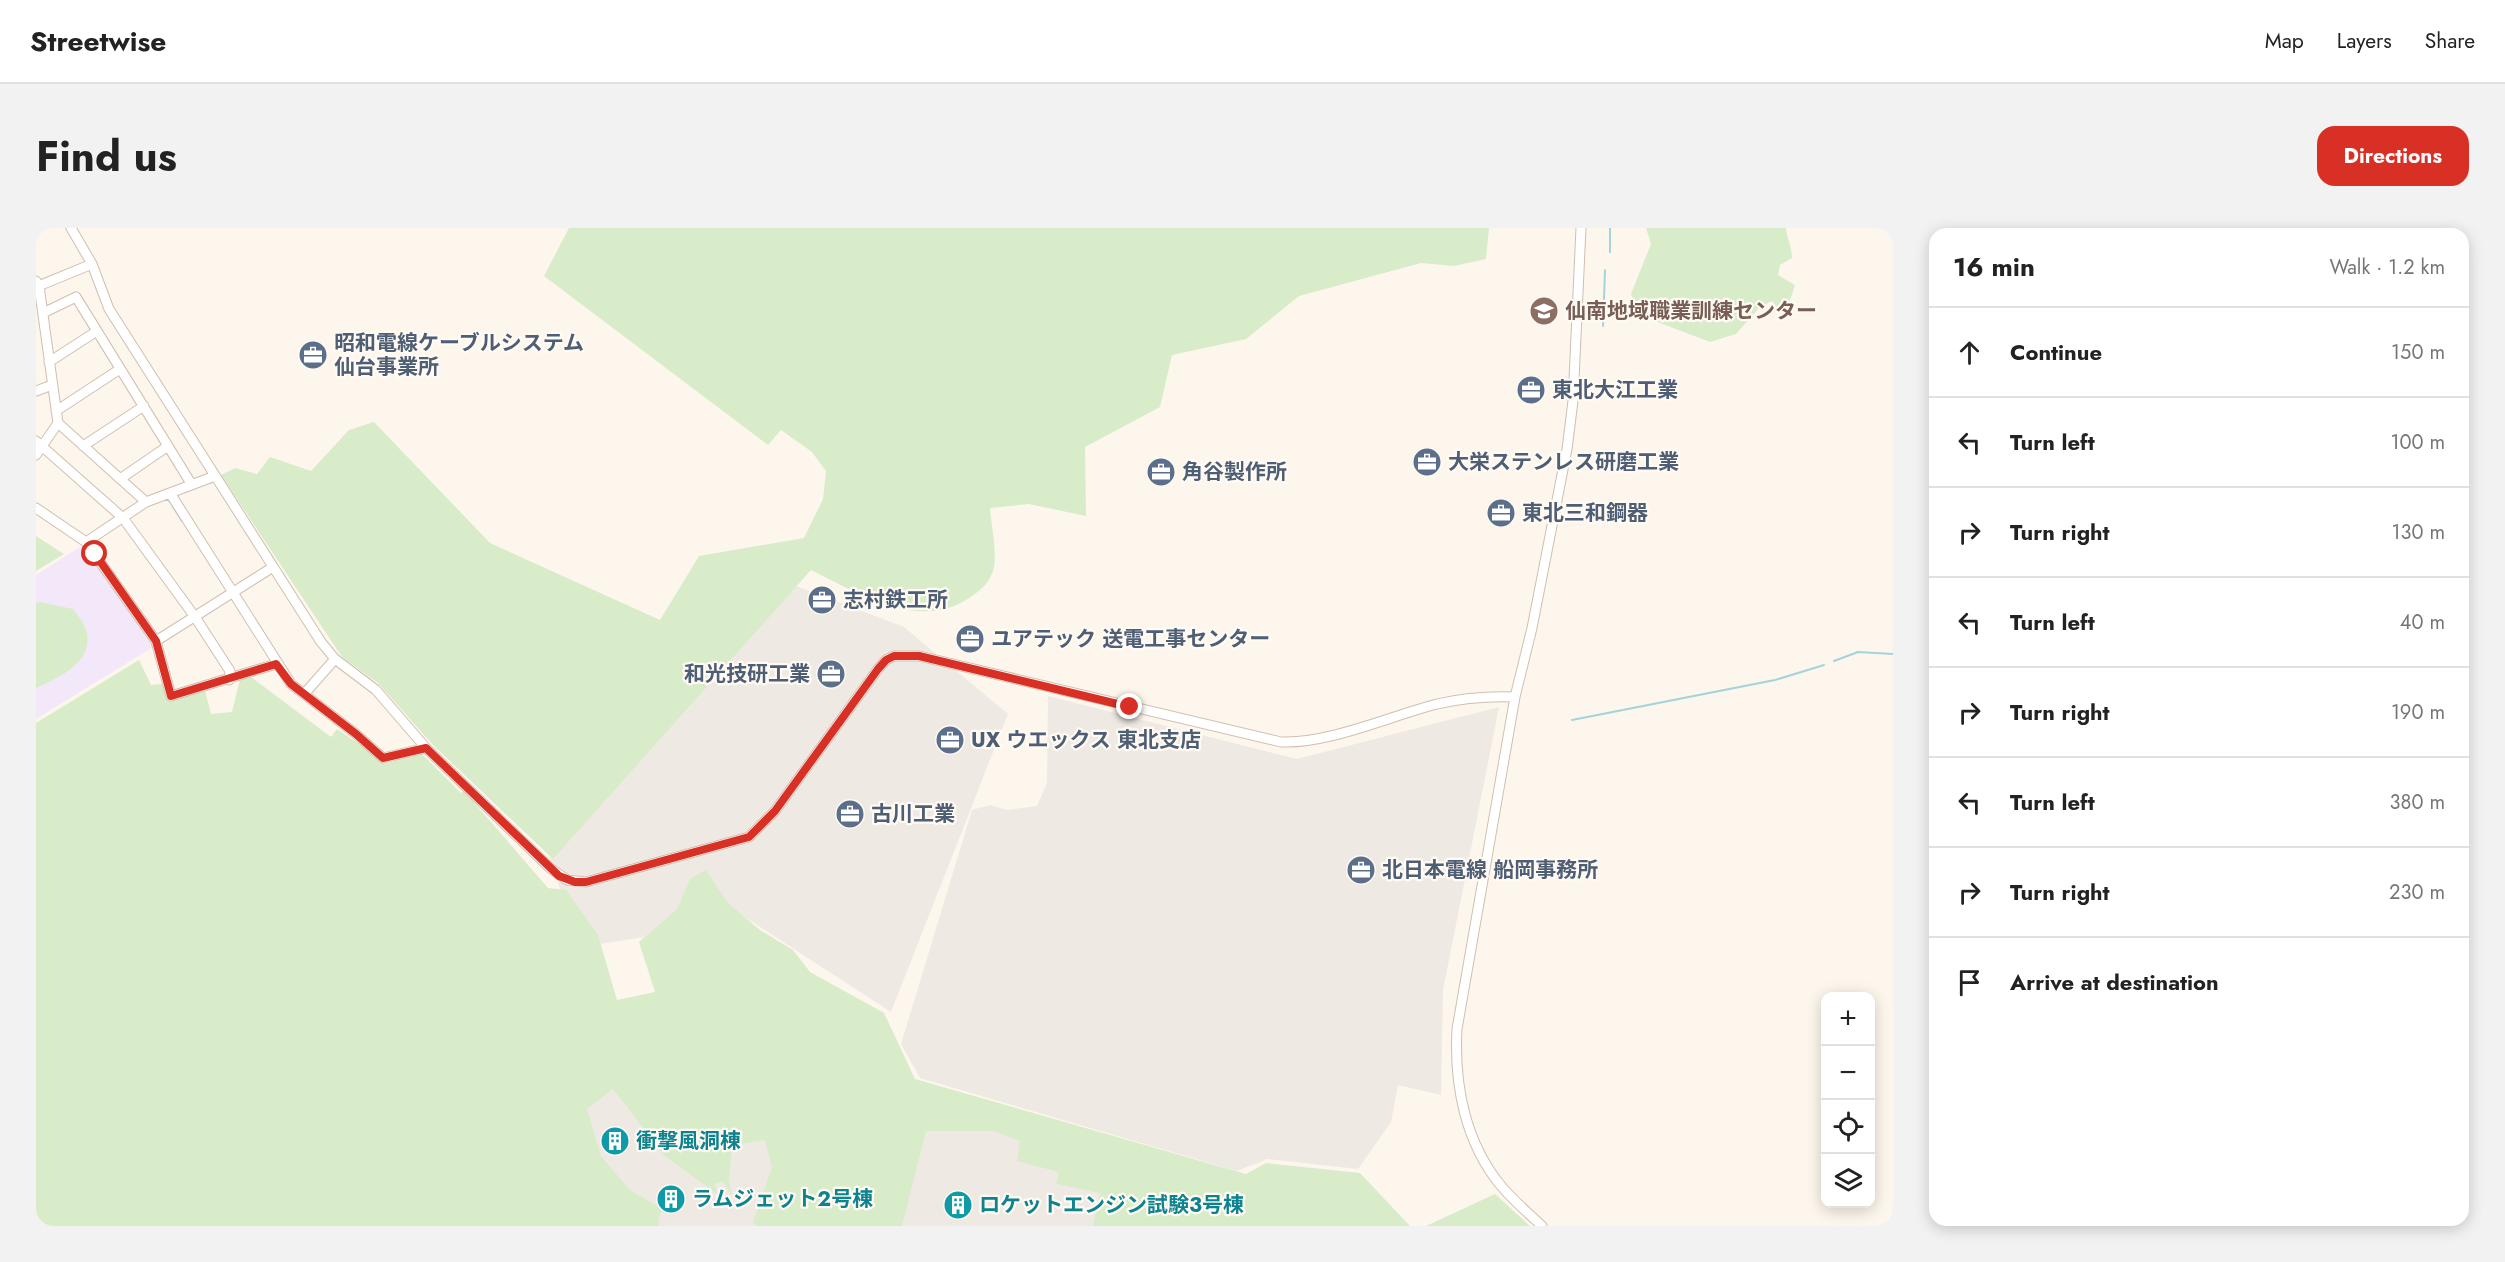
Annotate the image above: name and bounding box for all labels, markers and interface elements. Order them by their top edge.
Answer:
text: Streetwise [30,21,166,62]
text: Map [2265,26,2304,56]
text: Layers [2337,26,2392,56]
text: Share [2425,26,2475,56]
text: Find us [36,126,177,187]
button: Directions [2317,126,2469,186]
text: 16 min [1953,248,2035,286]
text: Walk · 1.2 km [2329,253,2445,282]
school or university icon: 仙南地域職業訓練センター [1528,295,1560,327]
place label: 仙南地域職業訓練センター [1565,296,1817,326]
place label: 昭和電線ケーブルシステム 仙台事業所 [334,328,584,382]
icon: ahead [1953,336,1986,369]
text: Continue [2010,336,2102,368]
text: 150 m [2391,338,2445,367]
office icon: 昭和電線ケーブルシステム 仙台事業所 [297,339,329,371]
office icon: 東北大江工業 [1515,374,1547,406]
place label: 東北大江工業 [1552,375,1678,405]
icon: left [1953,426,1986,459]
text: Turn left [2010,426,2095,458]
text: 100 m [2390,428,2445,457]
office icon: 大栄ステンレス研磨工業 [1411,446,1443,478]
place label: 大栄ステンレス研磨工業 [1448,447,1679,477]
office icon: 角谷製作所 [1145,456,1177,488]
place label: 角谷製作所 [1182,457,1287,487]
office icon: 東北三和鋼器 [1485,497,1517,529]
place label: 東北三和鋼器 [1522,498,1648,528]
icon: right [1953,516,1986,549]
text: Turn right [2010,516,2110,548]
text: 130 m [2391,518,2445,547]
route start [81,540,107,566]
office icon: 志村鉄工所 [806,584,838,616]
place label: 志村鉄工所 [843,585,948,615]
icon: left [1953,606,1986,639]
text: Turn left [2010,606,2095,638]
text: 40 m [2400,608,2445,637]
office icon: ユアテック 送電工事センター [954,623,986,655]
place label: ユアテック 送電工事センター [991,624,1270,654]
office icon: 和光技研工業 [815,658,847,690]
place label: 和光技研工業 [684,659,810,689]
route end [1116,693,1142,719]
icon: right [1953,696,1986,729]
text: Turn right [2010,696,2110,728]
text: 190 m [2391,698,2445,727]
office icon: UX ウエックス 東北支店 [934,724,966,756]
place label: UX ウエックス 東北支店 [971,725,1201,755]
icon: left [1953,786,1986,819]
text: Turn left [2010,786,2095,818]
text: 380 m [2390,788,2445,817]
office icon: 古川工業 [834,798,866,830]
place label: 古川工業 [871,799,955,829]
office icon: 北日本電線 船岡事務所 [1345,854,1377,886]
place label: 北日本電線 船岡事務所 [1382,855,1598,885]
icon: right [1953,876,1986,909]
text: Turn right [2010,876,2110,908]
text: 230 m [2389,878,2445,907]
icon: arrive [1953,966,1986,999]
text: Arrive at destination [2010,966,2219,998]
map controls [1821,992,1875,1208]
button: + [1821,992,1875,1046]
button: − [1821,1046,1875,1100]
button: locate [1821,1100,1875,1154]
building icon: 衝撃風洞棟 [599,1125,631,1157]
place label: 衝撃風洞棟 [636,1126,741,1156]
button: layers [1821,1154,1875,1208]
building icon: ラムジェット2号棟 [655,1183,687,1215]
place label: ラムジェット2号棟 [692,1184,873,1214]
building icon: ロケットエンジン試験3号棟 [942,1189,974,1221]
place label: ロケットエンジン試験3号棟 [979,1190,1244,1220]

